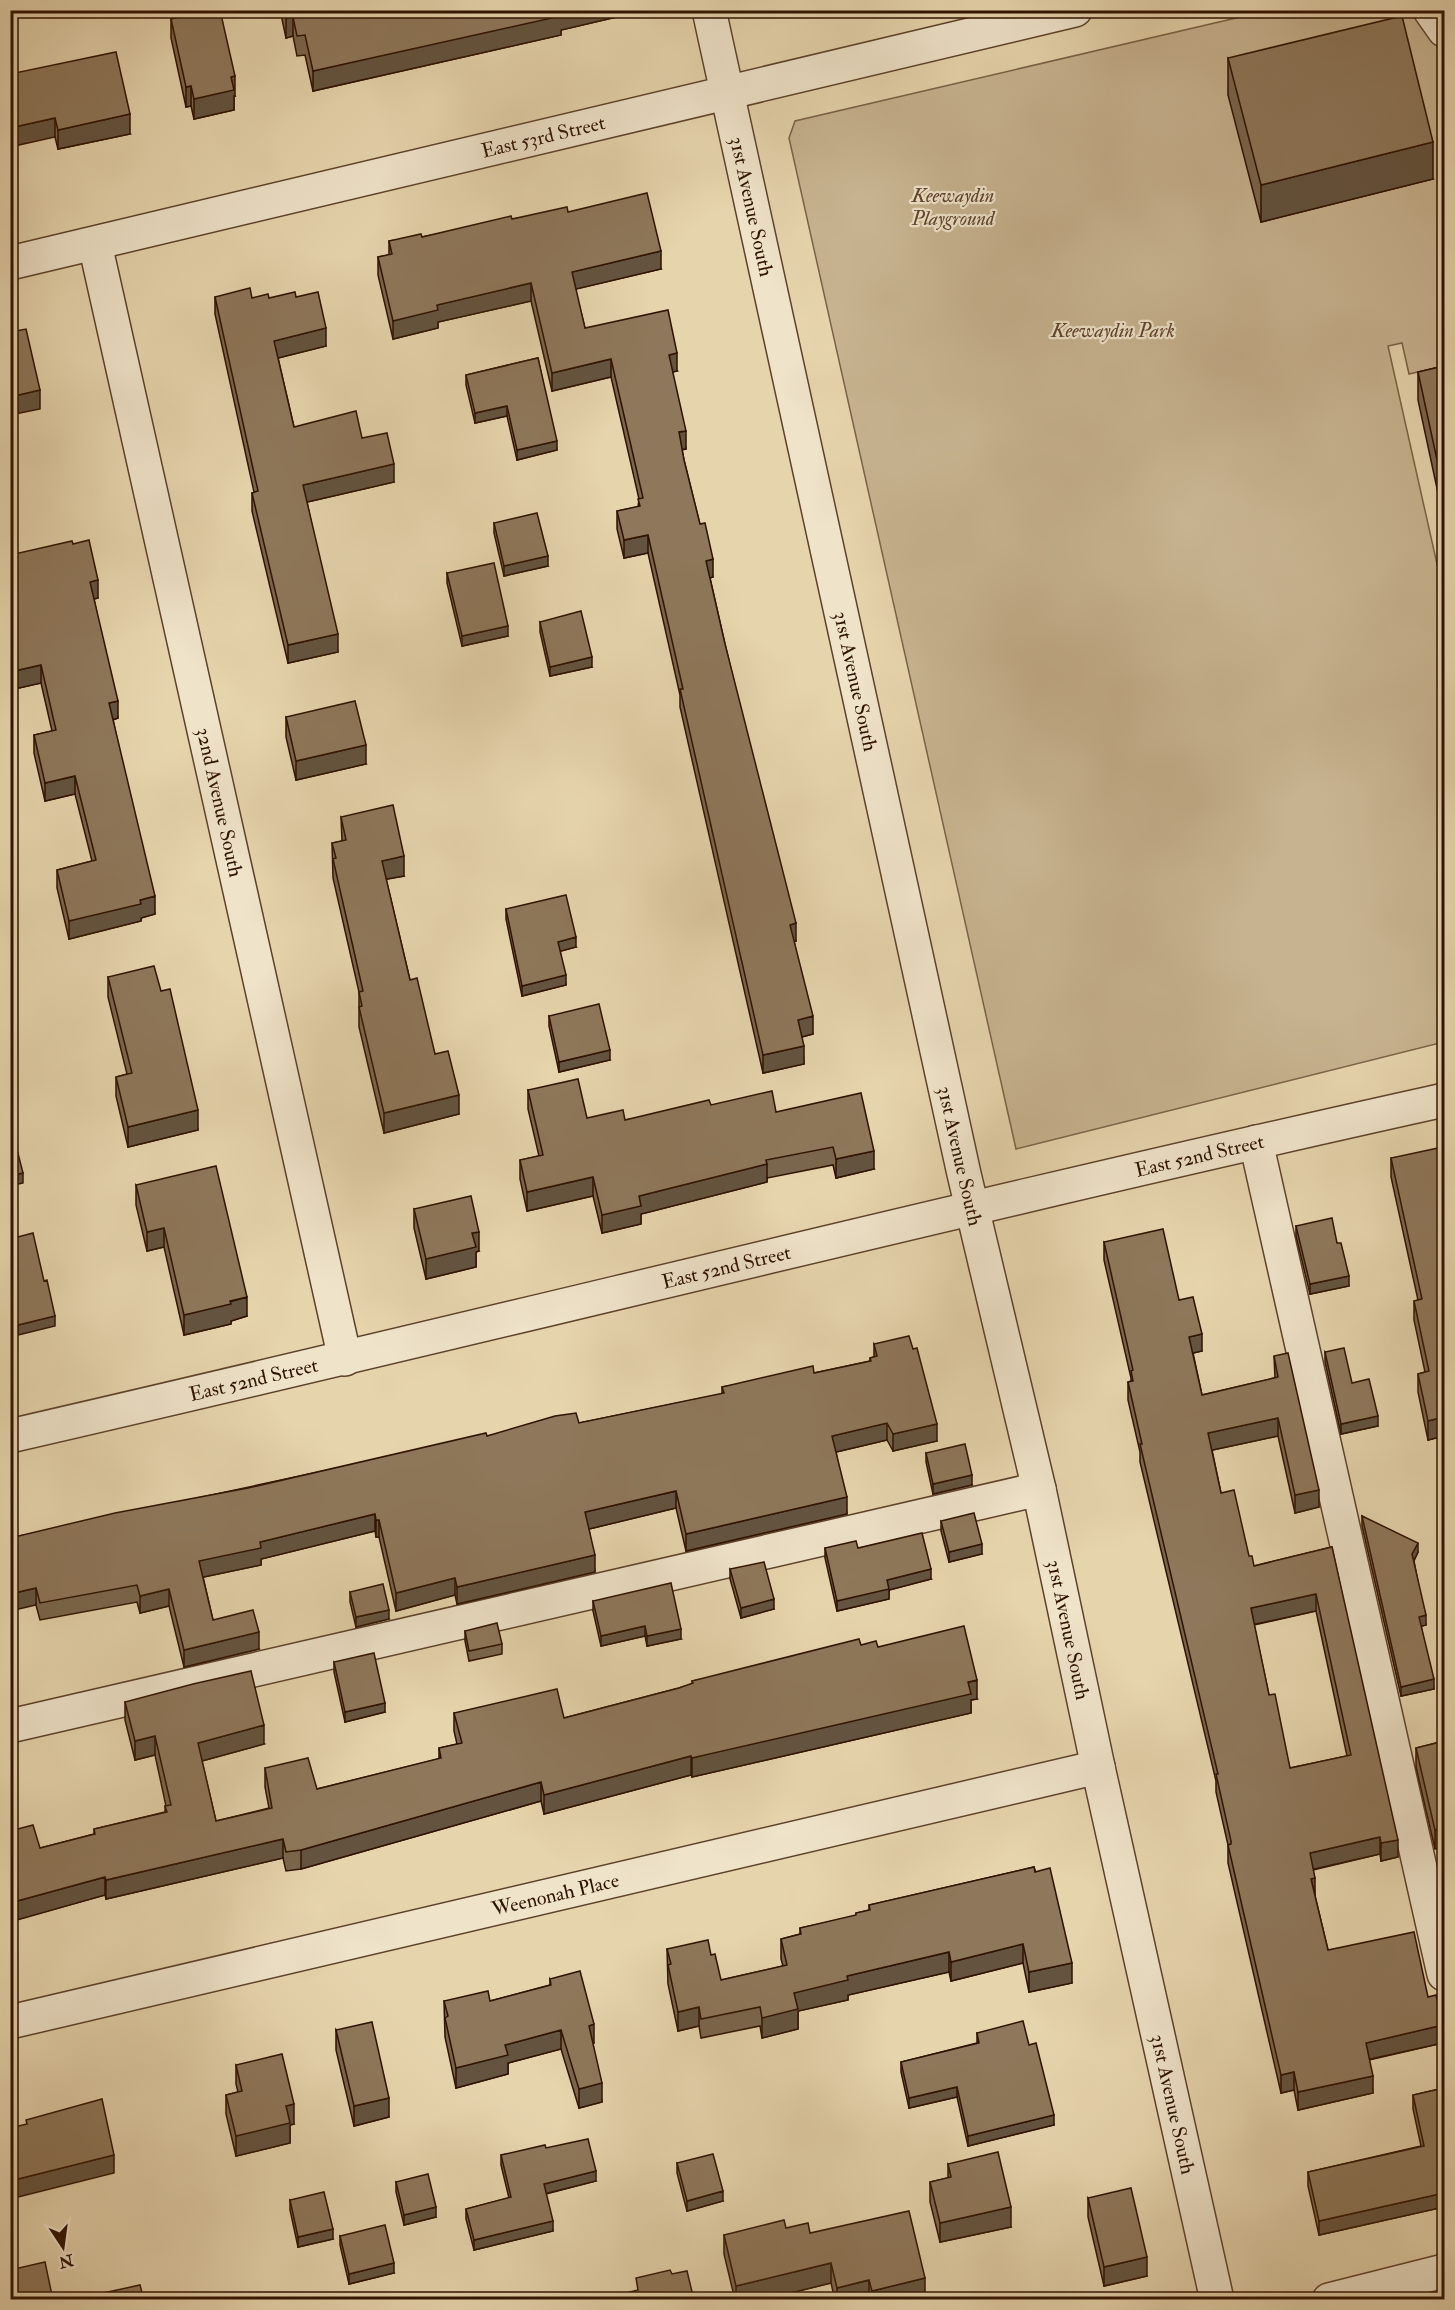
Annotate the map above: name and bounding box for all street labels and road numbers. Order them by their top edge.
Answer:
street label: East 53rd Street [479,109,608,163]
street label: 31st Avenue South [725,134,780,279]
street label: 31st Avenue South [829,609,884,754]
street label: 32nd Avenue South [191,725,249,880]
street label: 31st Avenue South [933,1084,988,1229]
street label: East 52nd Street [1132,1128,1267,1182]
street label: East 52nd Street [659,1239,794,1294]
street label: East 52nd Street [187,1352,321,1407]
street label: 31st Avenue South [1042,1557,1096,1702]
street label: Weenonah Place [488,1867,621,1921]
street label: 31st Avenue South [1146,2032,1201,2177]

